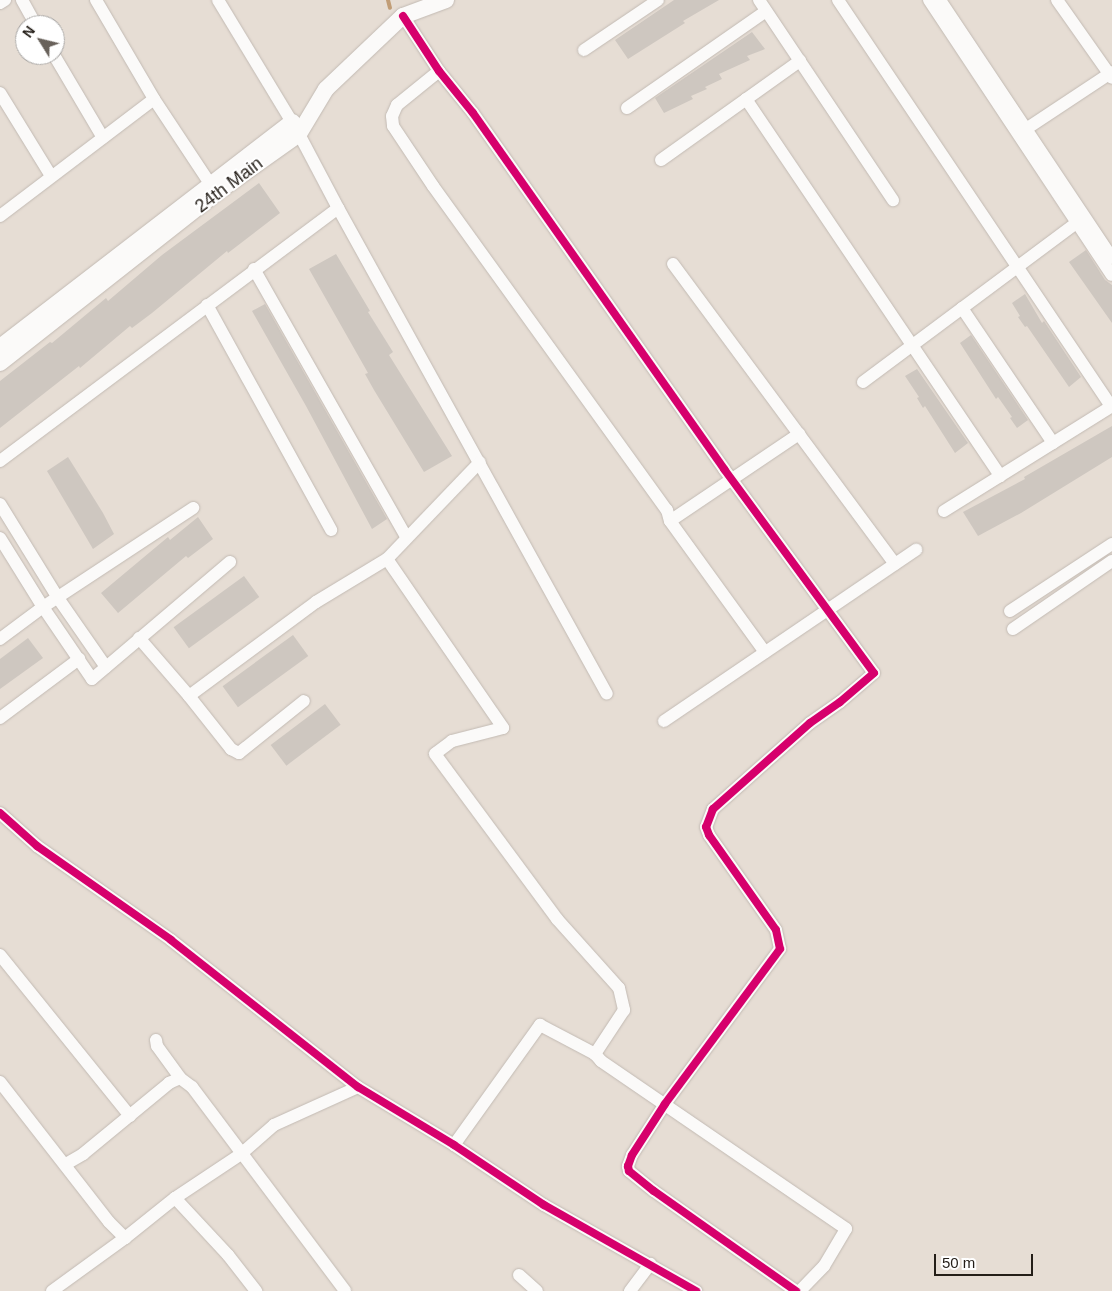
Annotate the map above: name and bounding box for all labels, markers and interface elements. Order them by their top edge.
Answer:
north arrow [15,15,65,65]
text: N [19,23,38,41]
street label: 24th Main [191,153,267,217]
scale bar [937,1244,1036,1276]
text: 50 m [942,1254,975,1271]

